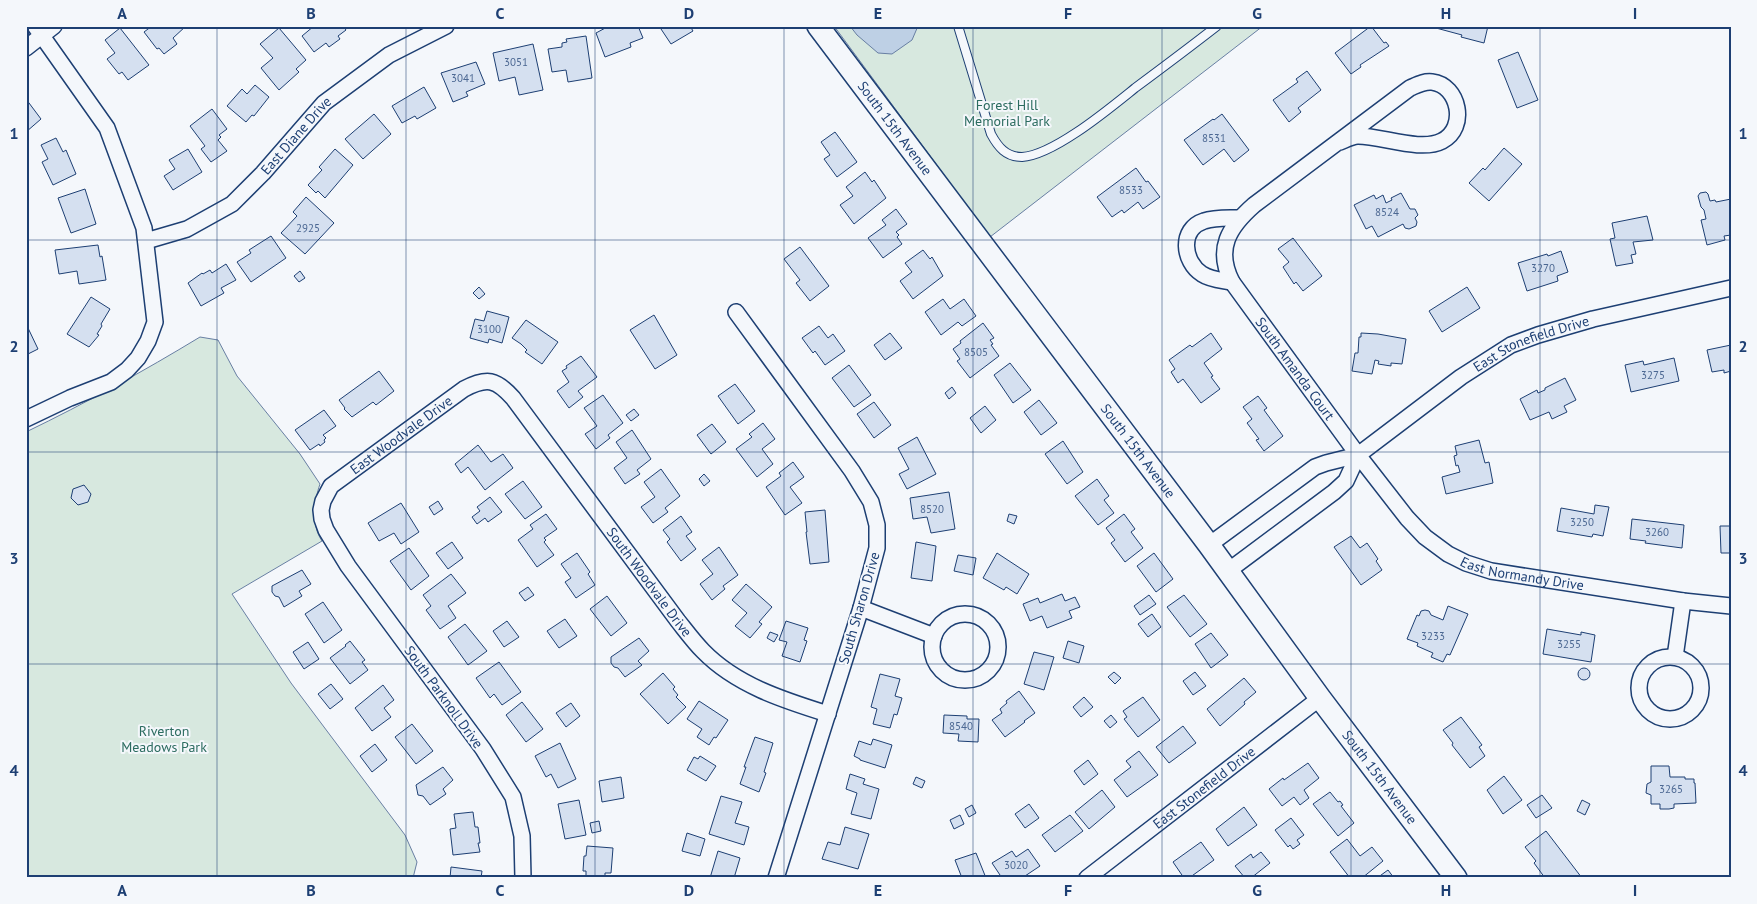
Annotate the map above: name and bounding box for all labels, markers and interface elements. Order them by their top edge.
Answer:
text: A [117,3,127,23]
text: B [306,3,316,23]
text: C [496,3,505,23]
text: D [684,3,694,23]
text: E [874,3,882,23]
text: F [1064,3,1072,23]
text: G [1252,3,1262,23]
text: H [1441,3,1451,23]
text: I [1633,3,1637,23]
house number: 3051 [504,55,528,69]
house number: 3041 [451,71,475,85]
street label: South 15th Avenue [854,78,936,179]
street label: East Diane Drive [257,92,335,178]
park label: Forest Hill Memorial Park [964,96,1050,130]
text: 1 [9,123,19,143]
text: 1 [1738,123,1748,143]
house number: 8531 [1202,131,1226,145]
house number: 8533 [1119,183,1143,197]
house number: 8524 [1375,205,1399,219]
house number: 2925 [296,221,320,235]
house number: 3270 [1531,261,1555,275]
street label: East Stonefield Drive [1470,312,1591,376]
street label: South Amanda Court [1252,314,1339,424]
house number: 3100 [477,322,501,336]
text: 2 [9,336,19,356]
text: 2 [1738,336,1748,356]
house number: 8505 [964,345,988,359]
house number: 3275 [1641,368,1665,382]
street label: East Woodvale Drive [346,392,456,478]
street label: South 15th Avenue [1097,400,1179,502]
house number: 8520 [920,502,944,516]
house number: 3250 [1570,515,1594,529]
street label: South Woodvale Drive [603,524,696,640]
house number: 3260 [1645,525,1669,539]
text: 3 [9,548,19,568]
text: 3 [1738,548,1748,568]
street label: South Sharon Drive [834,550,884,666]
street label: East Normandy Drive [1457,553,1585,594]
house number: 3233 [1421,629,1445,643]
house number: 3255 [1557,637,1581,651]
street label: South Parknoll Drive [401,642,487,752]
house number: 8540 [949,719,973,733]
park label: Riverton Meadows Park [121,722,207,756]
street label: South 15th Avenue [1338,726,1421,828]
street label: East Stonefield Drive [1149,742,1259,833]
text: 4 [9,760,19,780]
text: 4 [1738,760,1748,780]
house number: 3265 [1659,782,1683,796]
house number: 3020 [1004,858,1028,872]
text: A [117,880,127,900]
text: B [306,880,316,900]
text: C [496,880,505,900]
text: D [684,880,694,900]
text: E [874,880,882,900]
text: F [1064,880,1072,900]
text: G [1252,880,1262,900]
text: H [1441,880,1451,900]
text: I [1633,880,1637,900]

